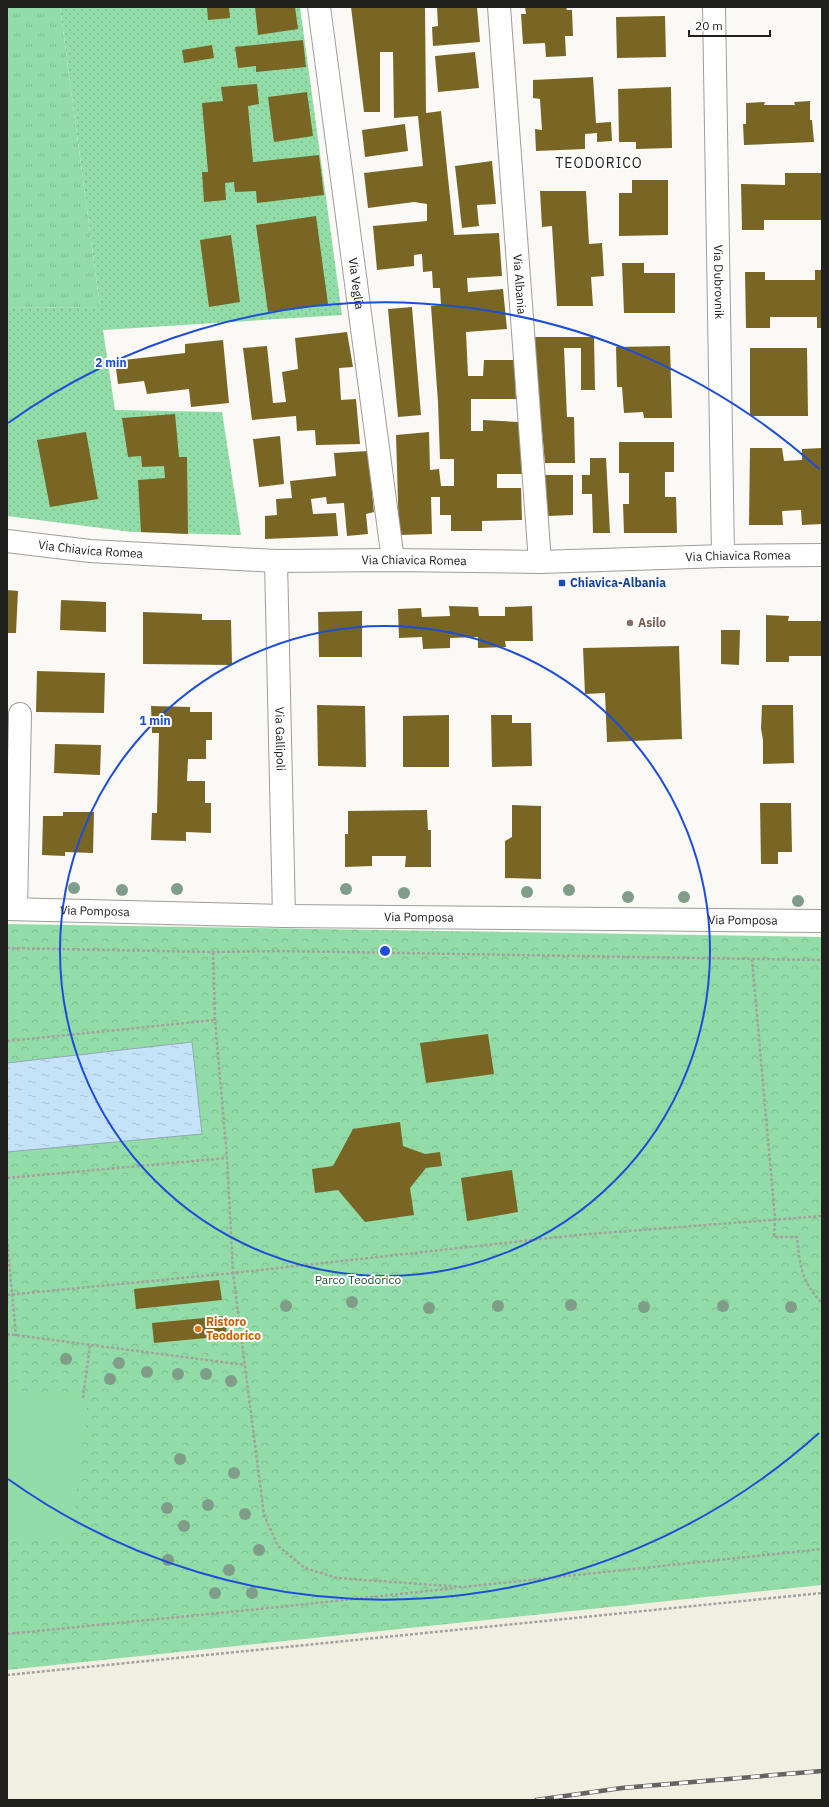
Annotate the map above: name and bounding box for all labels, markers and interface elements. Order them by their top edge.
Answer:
scale bar [689,12,770,38]
text: 20 m [695,18,723,33]
district label: TEODORICO [555,154,643,172]
street label: Via Dubrovnik [711,245,727,320]
street label: Via Albania [510,254,530,315]
street label: Via Veglia [346,257,367,311]
text: 2 min [95,355,127,370]
street label: Via Chiavica Romea [37,537,144,561]
street label: Via Chiavica Romea [685,547,791,564]
street label: Via Chiavica Romea [361,552,467,568]
place label: Chiavica-Albania [570,575,666,590]
marker: Chiavica-Albania [557,578,567,588]
place label: Asilo [638,615,666,630]
marker: Asilo [625,618,635,628]
street label: Via Gallipoli [272,707,289,771]
text: 1 min [139,713,171,728]
street label: Via Pomposa [60,902,131,919]
street label: Via Pomposa [384,909,454,925]
street label: Via Pomposa [708,912,778,928]
centre of rings [378,944,392,958]
park label: Parco Teodorico [315,1272,402,1287]
place label: Ristoro Teodorico [206,1314,261,1343]
marker: Ristoro Teodorico [193,1324,203,1334]

